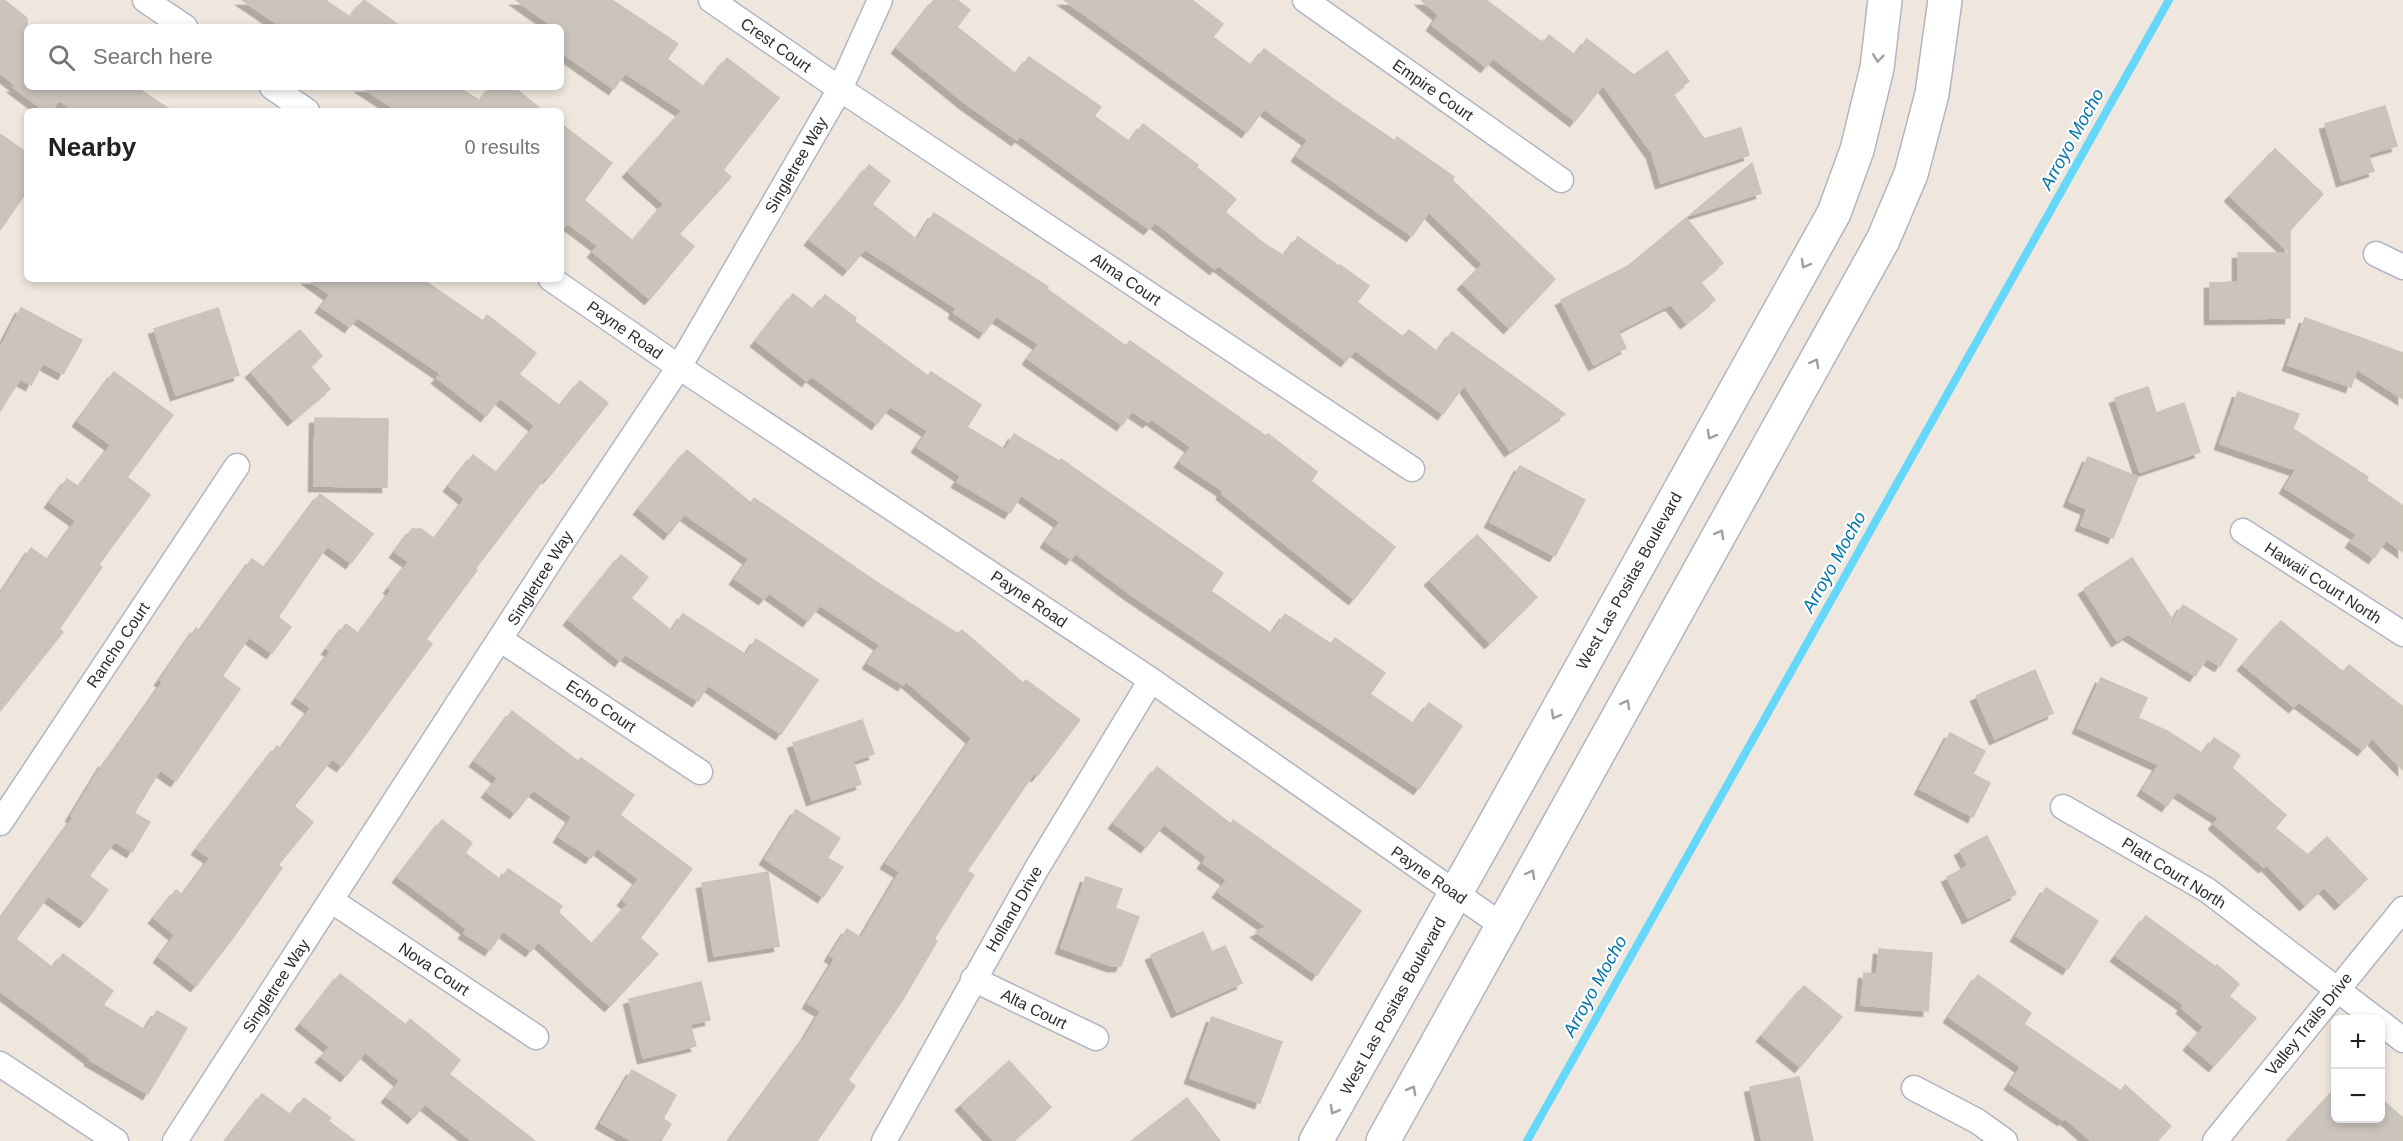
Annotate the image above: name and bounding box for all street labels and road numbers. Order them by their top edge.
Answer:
street label: Crest Court [738,15,815,76]
street label: Empire Court [1390,56,1477,124]
street label: Singletree Way [762,114,830,216]
street label: Alma Court [1088,250,1164,309]
street label: Payne Road [584,298,666,362]
street label: West Las Positas Boulevard [1573,489,1685,673]
street label: Singletree Way [504,528,576,628]
street label: Hawaii Court North [2262,539,2384,627]
street label: Payne Road [988,567,1070,631]
street label: Rancho Court [83,599,153,691]
street label: Echo Court [563,677,639,736]
street label: Platt Court North [2119,834,2229,912]
street label: Payne Road [1388,843,1470,907]
street label: Holland Drive [983,863,1045,955]
street label: West Las Positas Boulevard [1337,914,1449,1098]
street label: Singletree Way [239,936,313,1036]
street label: Nova Court [396,939,473,999]
street label: Valley Trails Drive [2262,969,2356,1079]
street label: Alta Court [998,986,1070,1032]

